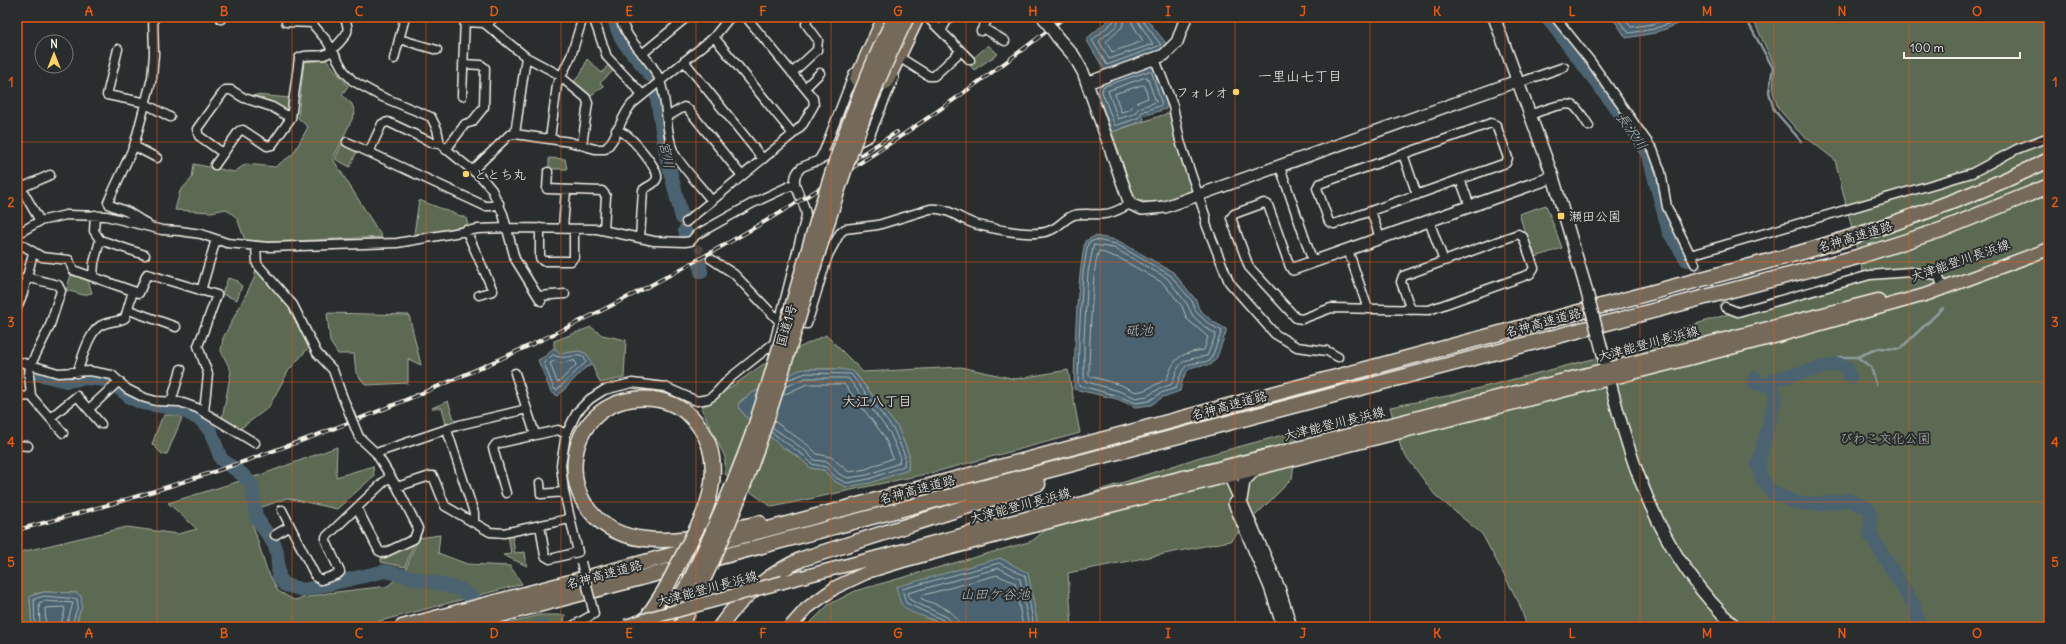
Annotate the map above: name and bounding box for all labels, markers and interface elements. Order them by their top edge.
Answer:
text: A [85,3,94,20]
text: B [220,3,229,20]
text: C [355,3,364,20]
text: D [489,3,499,20]
text: E [625,3,633,20]
text: F [759,3,767,20]
text: G [893,3,903,20]
text: H [1028,3,1038,20]
text: I [1165,3,1171,20]
text: J [1300,3,1307,20]
text: K [1433,3,1442,20]
text: L [1568,3,1576,20]
text: M [1702,3,1712,20]
text: N [1838,3,1846,20]
text: O [1972,3,1982,20]
north arrow [34,34,74,74]
scale bar [1904,34,2020,60]
text: N [50,37,58,51]
text: 100 m [1910,40,1944,55]
district label: 一里山七丁目 [1258,67,1342,85]
text: 1 [8,74,14,91]
text: 1 [2052,74,2058,91]
place label: フォレオ [1176,84,1228,101]
marker: フォレオ [1231,87,1241,97]
water label: 長沢川 [1613,109,1651,153]
water label: 宮川 [655,139,679,171]
place label: ととち丸 [474,166,526,183]
marker: ととち丸 [461,169,471,179]
text: 2 [7,194,15,211]
text: 2 [2051,194,2059,211]
place label: 瀬田公園 [1569,208,1621,225]
marker: 瀬田公園 [1556,211,1566,221]
street label: 名神高速道路 [1815,217,1895,256]
street label: 大津能登川長浜線 [1908,235,2013,285]
street label: 国道1号 [772,302,801,349]
street label: 名神高速道路 [1503,304,1583,341]
text: 3 [7,314,15,331]
text: 3 [2051,314,2059,331]
water label: 砥池 [1125,321,1154,339]
street label: 大津能登川長浜線 [1596,322,1702,365]
street label: 名神高速道路 [1189,387,1269,424]
district label: 大江八丁目 [842,392,912,410]
street label: 大津能登川長浜線 [1282,402,1388,444]
park label: びわこ文化公園 [1839,430,1931,447]
text: 4 [7,434,15,451]
text: 4 [2051,434,2059,451]
street label: 名神高速道路 [877,471,957,508]
street label: 大津能登川長浜線 [968,484,1074,527]
text: 5 [7,554,15,571]
text: 5 [2051,554,2059,571]
street label: 名神高速道路 [564,556,644,593]
street label: 大津能登川長浜線 [655,567,761,610]
water label: 山田ケ谷池 [960,585,1031,603]
text: A [85,625,94,642]
text: B [220,625,229,642]
text: C [355,625,364,642]
text: D [489,625,499,642]
text: E [625,625,633,642]
text: F [759,625,767,642]
text: G [893,625,903,642]
text: H [1028,625,1038,642]
text: I [1165,625,1171,642]
text: J [1300,625,1307,642]
text: K [1433,625,1442,642]
text: L [1568,625,1576,642]
text: M [1702,625,1712,642]
text: N [1838,625,1846,642]
text: O [1972,625,1982,642]

